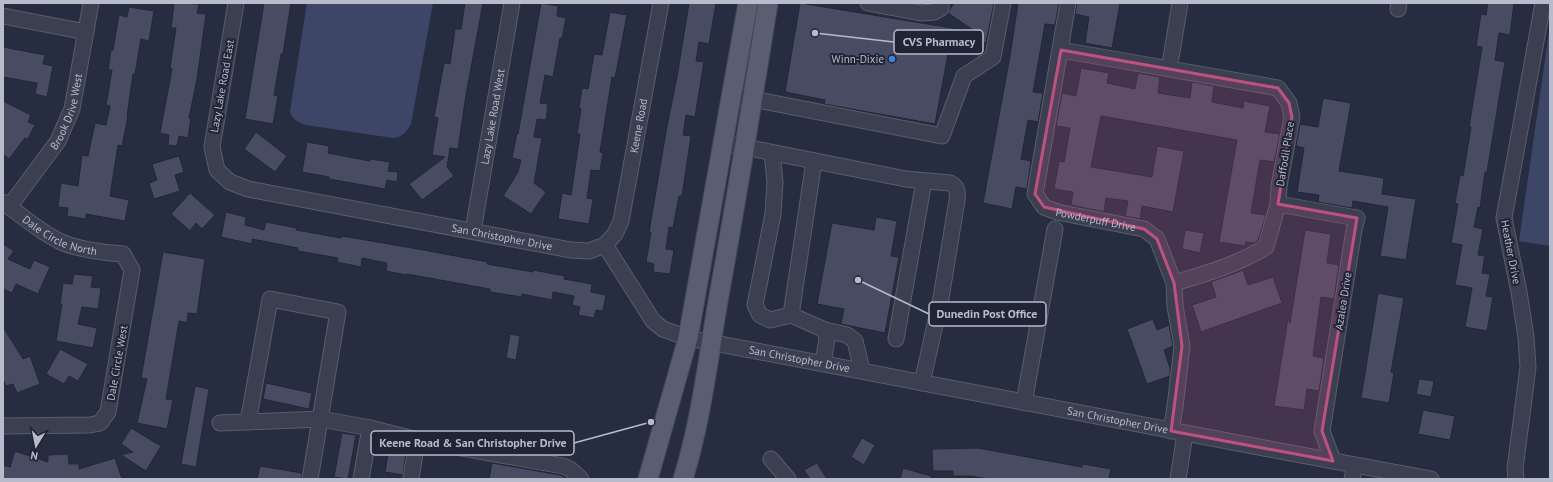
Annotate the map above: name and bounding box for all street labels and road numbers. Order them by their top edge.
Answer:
street label: Lazy Lake Road East [207,38,237,133]
street label: Lazy Lake Road West [478,68,508,166]
street label: Brook Drive West [47,72,85,153]
street label: Keene Road [627,97,650,154]
street label: Daffodil Place [1273,120,1297,187]
street label: Powderpuff Drive [1054,205,1137,234]
street label: Dale Circle North [20,212,98,258]
street label: Heather Drive [1498,219,1524,286]
street label: San Christopher Drive [450,221,554,253]
street label: Azalea Drive [1332,271,1355,331]
street label: Dale Circle West [103,324,131,402]
street label: San Christopher Drive [748,343,851,375]
street label: San Christopher Drive [1066,404,1170,437]

